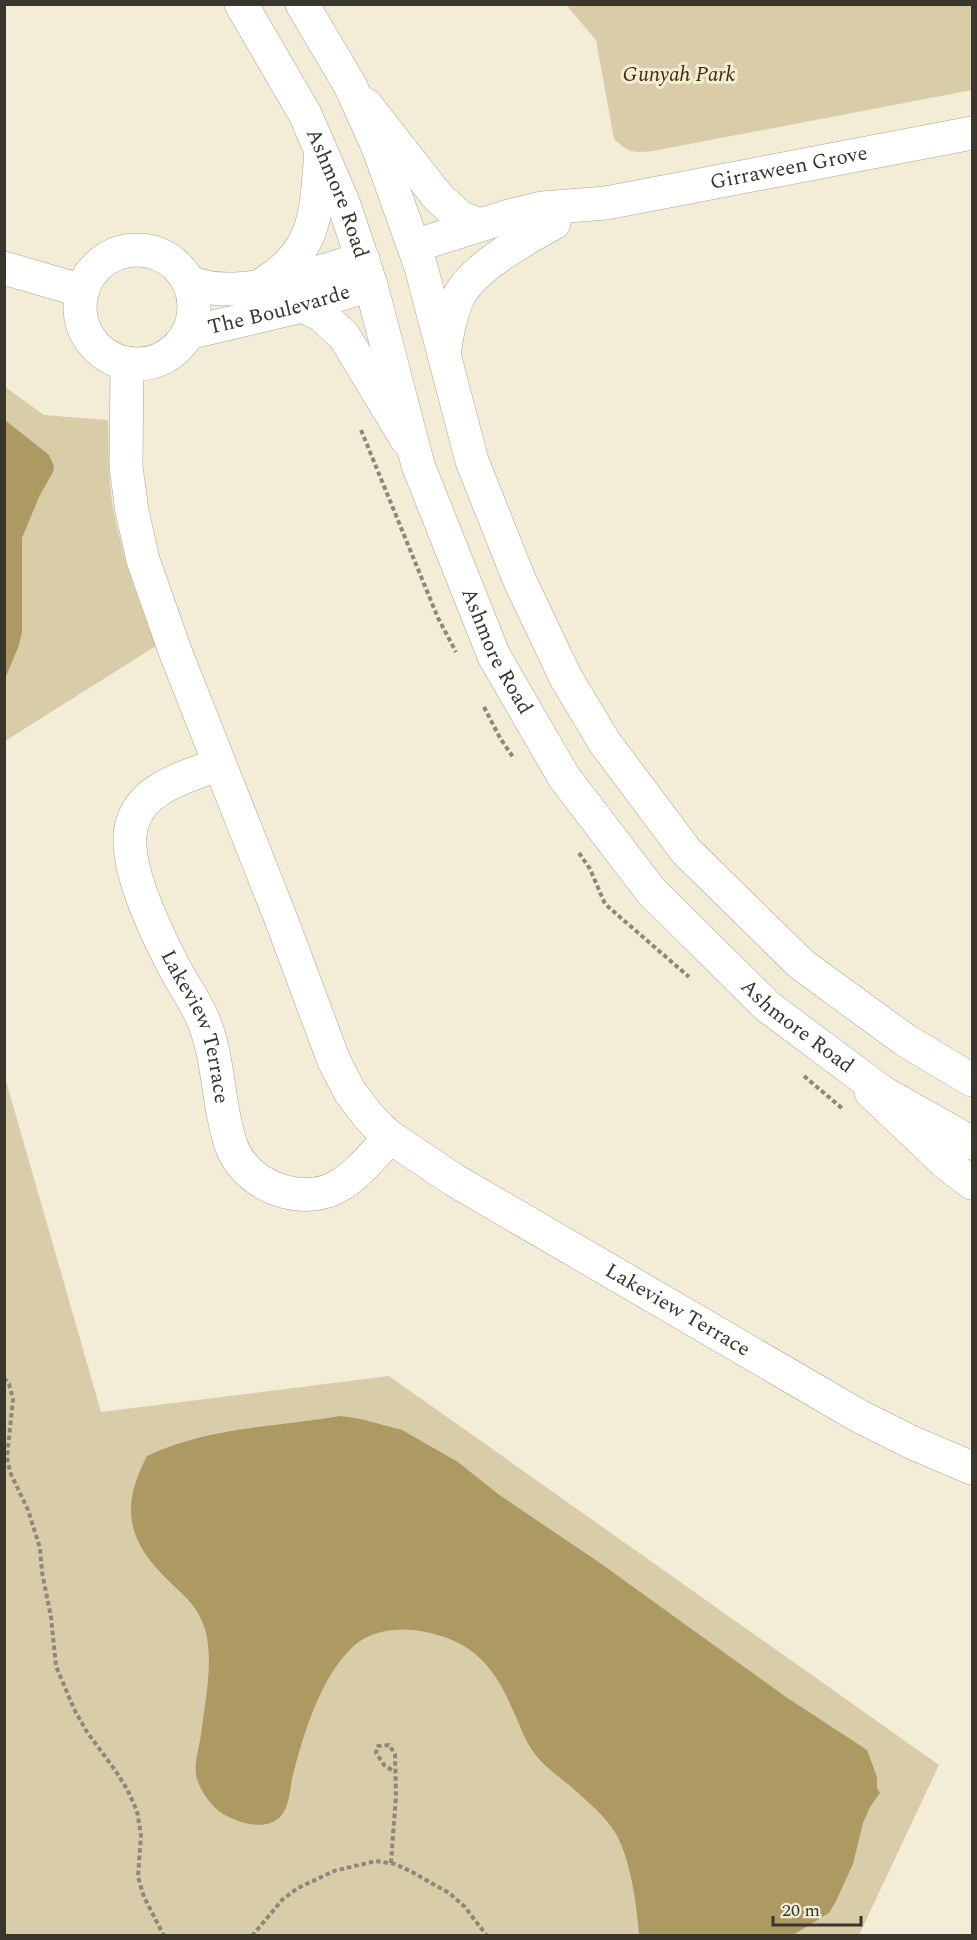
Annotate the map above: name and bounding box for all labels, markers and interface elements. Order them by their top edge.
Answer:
park label: Gunyah Park [623,59,736,91]
street label: Ashmore Road [297,123,377,263]
street label: Girraween Grove [707,137,870,199]
street label: The Boulevarde [205,276,354,344]
street label: Ashmore Road [453,583,541,721]
street label: Lakeview Terrace [152,944,237,1106]
street label: Ashmore Road [733,972,861,1082]
street label: Lakeview Terrace [599,1255,756,1365]
scale bar [773,1889,862,1927]
text: 20 m [782,1897,820,1924]

